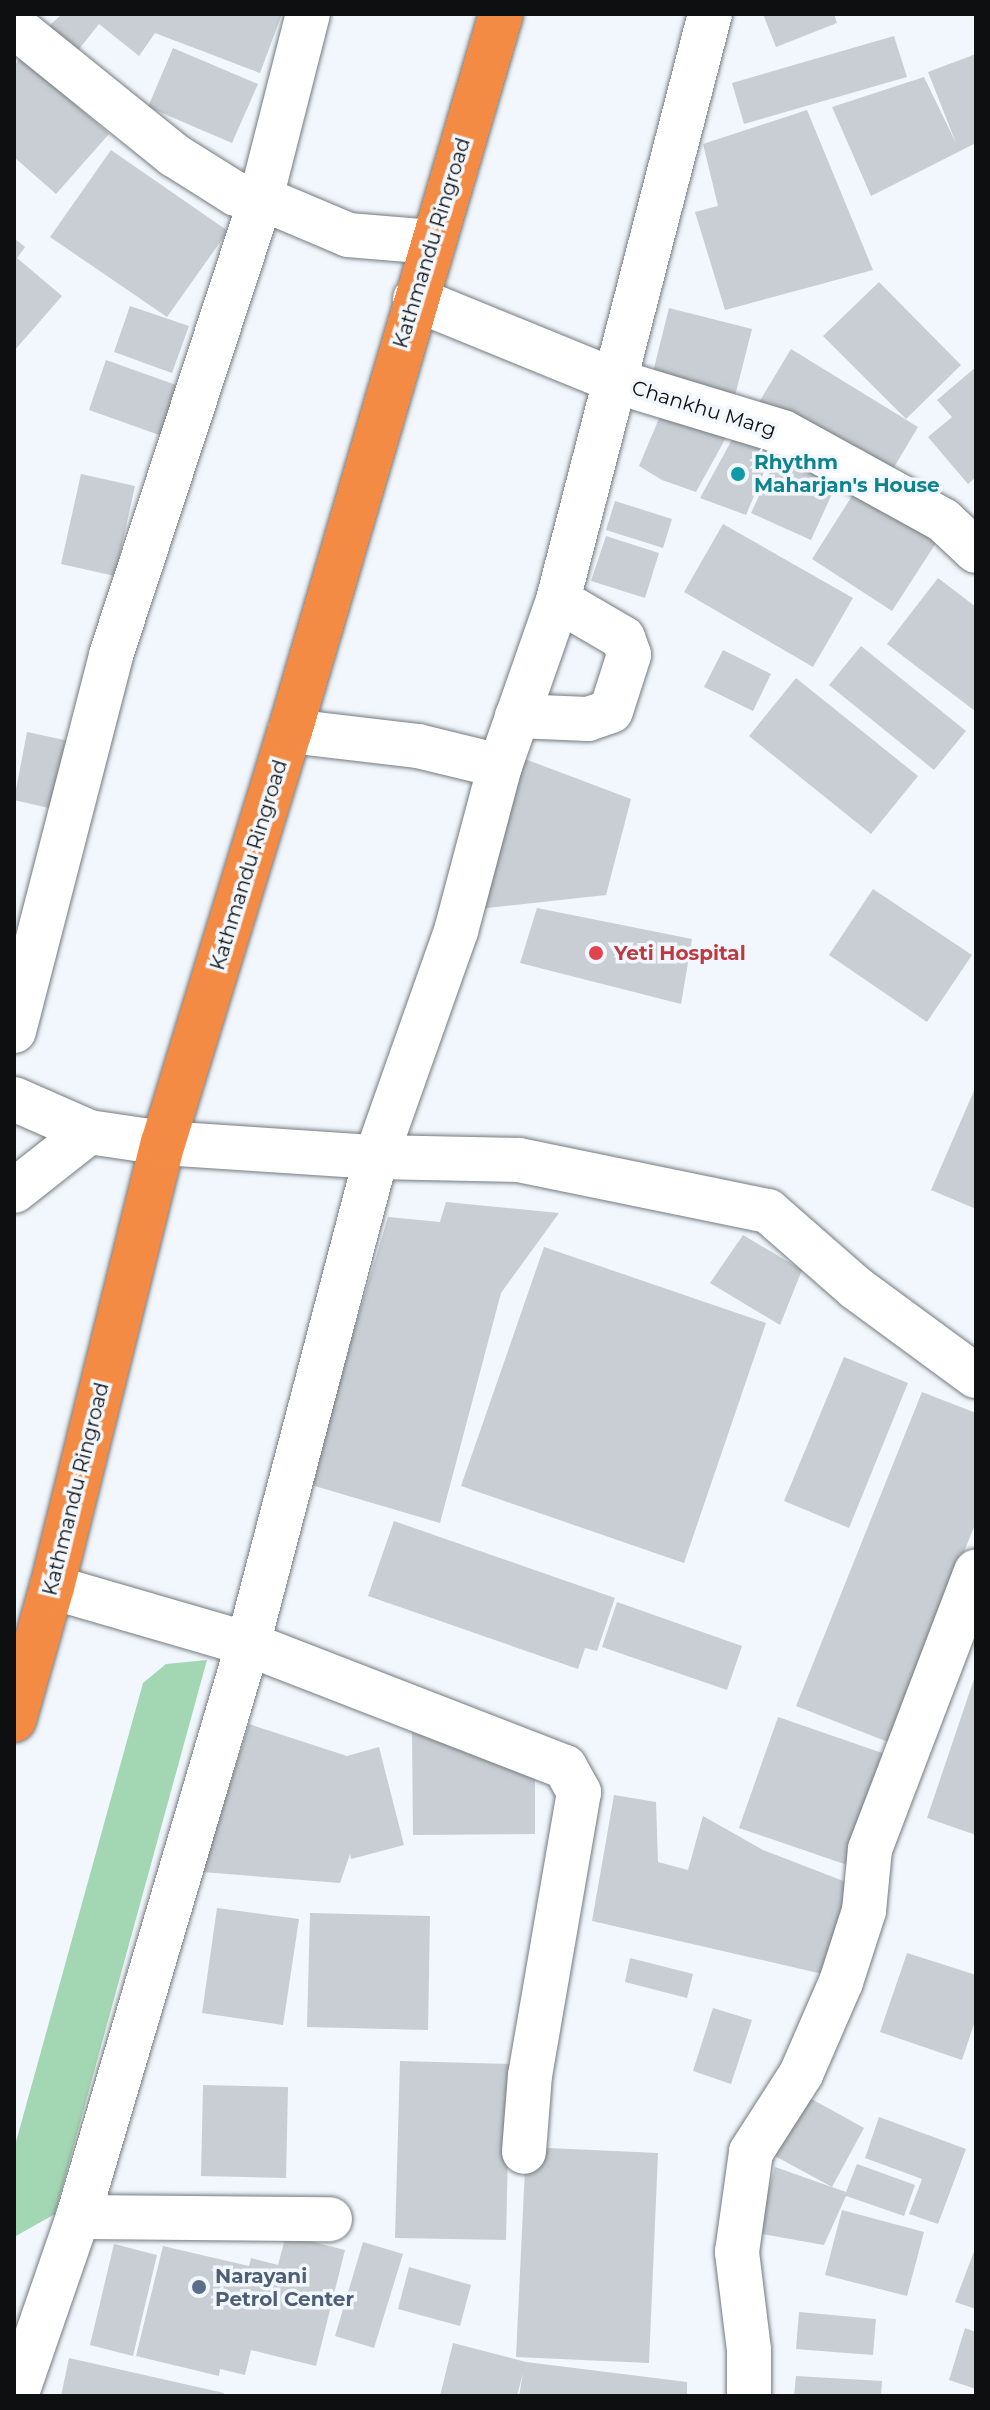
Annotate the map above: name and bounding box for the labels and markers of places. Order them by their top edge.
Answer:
place label: Rhythm Maharjan's House [754,450,940,497]
marker: Rhythm Maharjan's House [729,465,747,483]
place label: Yeti Hospital [614,941,746,965]
marker: Yeti Hospital [585,942,607,964]
place label: Narayani Petrol Center [215,2264,354,2311]
marker: Narayani Petrol Center [190,2278,208,2296]

